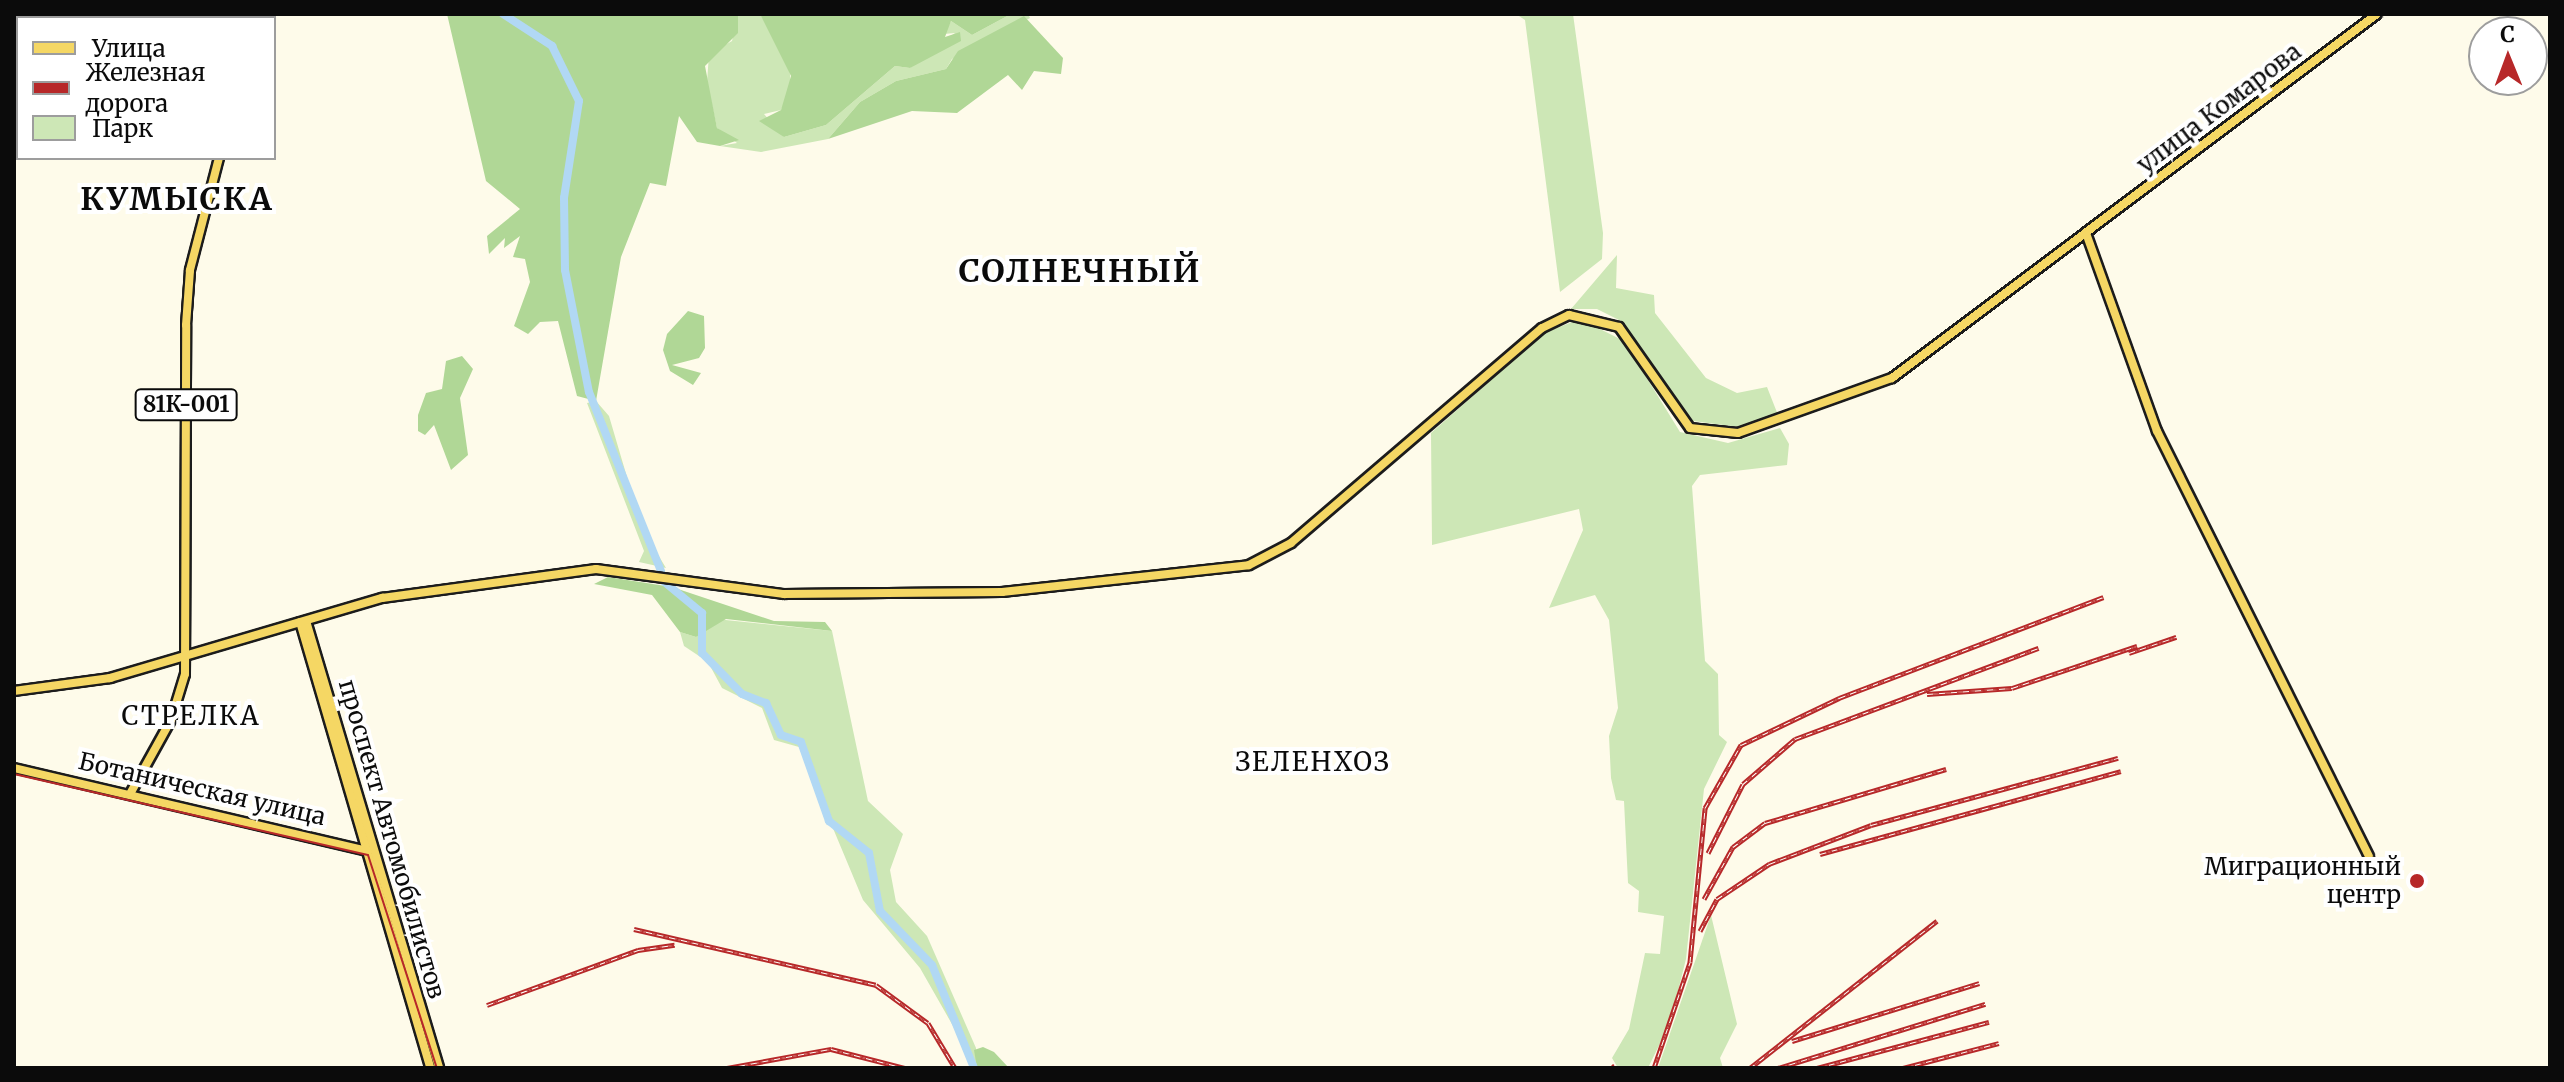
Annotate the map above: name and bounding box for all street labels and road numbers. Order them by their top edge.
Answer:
street label: улица Комарова [2131,37,2307,179]
road number: 81К-001 [134,387,238,423]
street label: проспект Автомобилистов [333,676,451,1002]
street label: Ботаническая улица [76,747,328,831]

